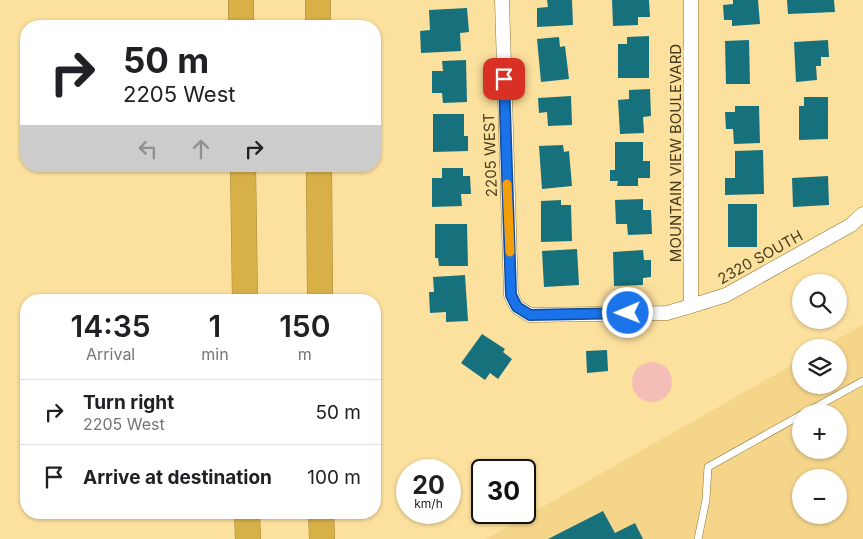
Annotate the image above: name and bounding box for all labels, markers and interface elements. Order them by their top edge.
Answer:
text: 50 m [123,39,209,81]
icon: right [40,40,105,105]
street label: MOUNTAIN VIEW BOULEVARD [666,44,685,262]
pin [483,58,525,100]
icon: arrive [490,65,518,93]
text: 2205 West [123,81,235,107]
street label: 2205 WEST [479,113,501,197]
icon: left [134,135,162,163]
icon: ahead [187,135,215,163]
icon: right [240,135,268,163]
street label: 2320 SOUTH [714,226,806,288]
map controls [792,274,847,524]
button: search [792,274,847,329]
position arrow [601,286,653,338]
text: 14:35 [71,308,151,344]
text: 1 [209,308,221,344]
text: 150 [279,308,330,344]
button: layers [792,339,847,394]
text: Arrival [86,344,135,364]
text: min [201,344,229,364]
text: m [298,344,312,364]
text: Turn right [83,391,174,414]
icon: right [40,398,68,426]
text: 50 m [315,401,361,424]
button: + [792,404,847,459]
text: 2205 West [83,414,165,434]
speed limit sign: 30 [471,459,536,524]
icon: arrive [40,463,68,491]
text: Arrive at destination [83,466,272,489]
text: 100 m [307,466,361,489]
button: − [792,469,847,524]
text: 20 [412,470,445,500]
text: km/h [414,496,443,511]

